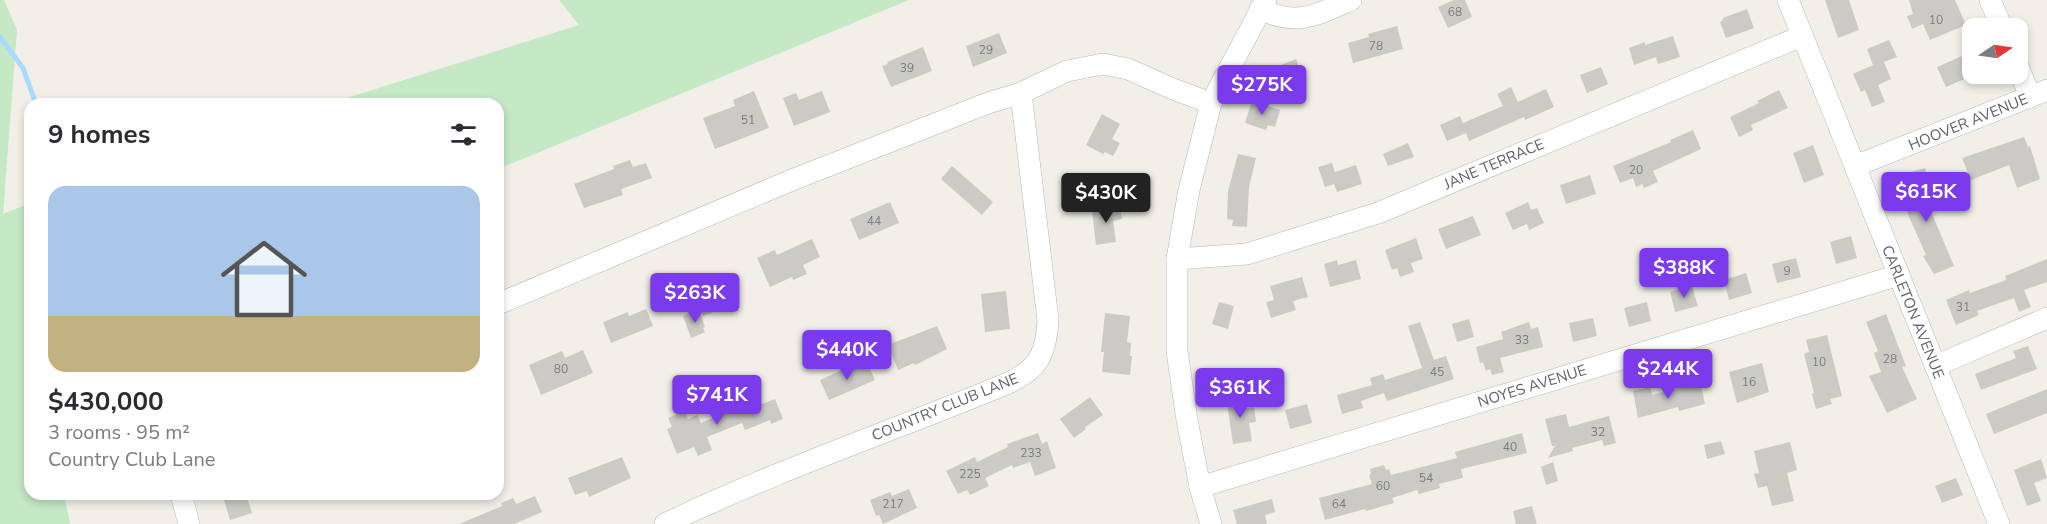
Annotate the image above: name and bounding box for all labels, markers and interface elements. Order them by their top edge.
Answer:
house number: 68 [1448,4,1462,20]
house number: 10 [1929,12,1943,28]
north arrow [1962,18,2028,84]
map controls [1962,18,2028,84]
house number: 78 [1369,38,1383,54]
house number: 29 [979,42,993,58]
house number: 39 [900,60,914,76]
pin: $275K [1220,65,1304,116]
text: $275K [1231,71,1293,98]
street label: HOOVER AVENUE [1905,89,2031,155]
house number: 51 [741,112,755,128]
text: 9 homes [48,117,150,152]
icon: filters [447,118,480,151]
street label: JANE TERRACE [1440,134,1547,194]
house number: 20 [1629,162,1643,178]
pin: $615K [1884,172,1968,223]
pin: $430K [1064,173,1148,224]
text: $615K [1895,178,1957,205]
text: $430K [1075,179,1137,206]
house number: 44 [867,213,881,229]
icon: home [210,225,318,333]
street label: CARLETON AVENUE [1877,242,1949,382]
pin: $388K [1642,248,1726,299]
text: $388K [1653,254,1715,281]
house number: 9 [1783,263,1791,279]
pin: $263K [653,273,737,324]
text: $263K [664,279,726,306]
house number: 31 [1956,299,1970,315]
pin: $440K [805,330,889,381]
house number: 33 [1515,332,1529,348]
text: $440K [816,336,878,363]
pin: $244K [1626,349,1710,400]
house number: 28 [1883,351,1897,367]
house number: 10 [1812,354,1826,370]
text: $244K [1637,355,1699,382]
street label: NOYES AVENUE [1475,360,1589,412]
house number: 80 [554,361,568,377]
house number: 45 [1430,364,1444,380]
street label: COUNTRY CLUB LANE [869,368,1021,446]
pin: $361K [1198,368,1282,419]
text: $361K [1209,374,1271,401]
house number: 16 [1742,374,1756,390]
pin: $741K [675,375,759,426]
text: $741K [686,381,748,408]
text: $430,000 [48,384,164,419]
text: 3 rooms · 95 m² [48,419,190,446]
house number: 32 [1591,424,1605,440]
house number: 40 [1503,439,1517,455]
house number: 233 [1020,445,1042,461]
text: Country Club Lane [48,446,216,473]
house number: 225 [959,466,981,482]
house number: 54 [1419,470,1433,486]
house number: 60 [1376,478,1390,494]
house number: 217 [882,496,904,512]
house number: 64 [1332,496,1346,512]

